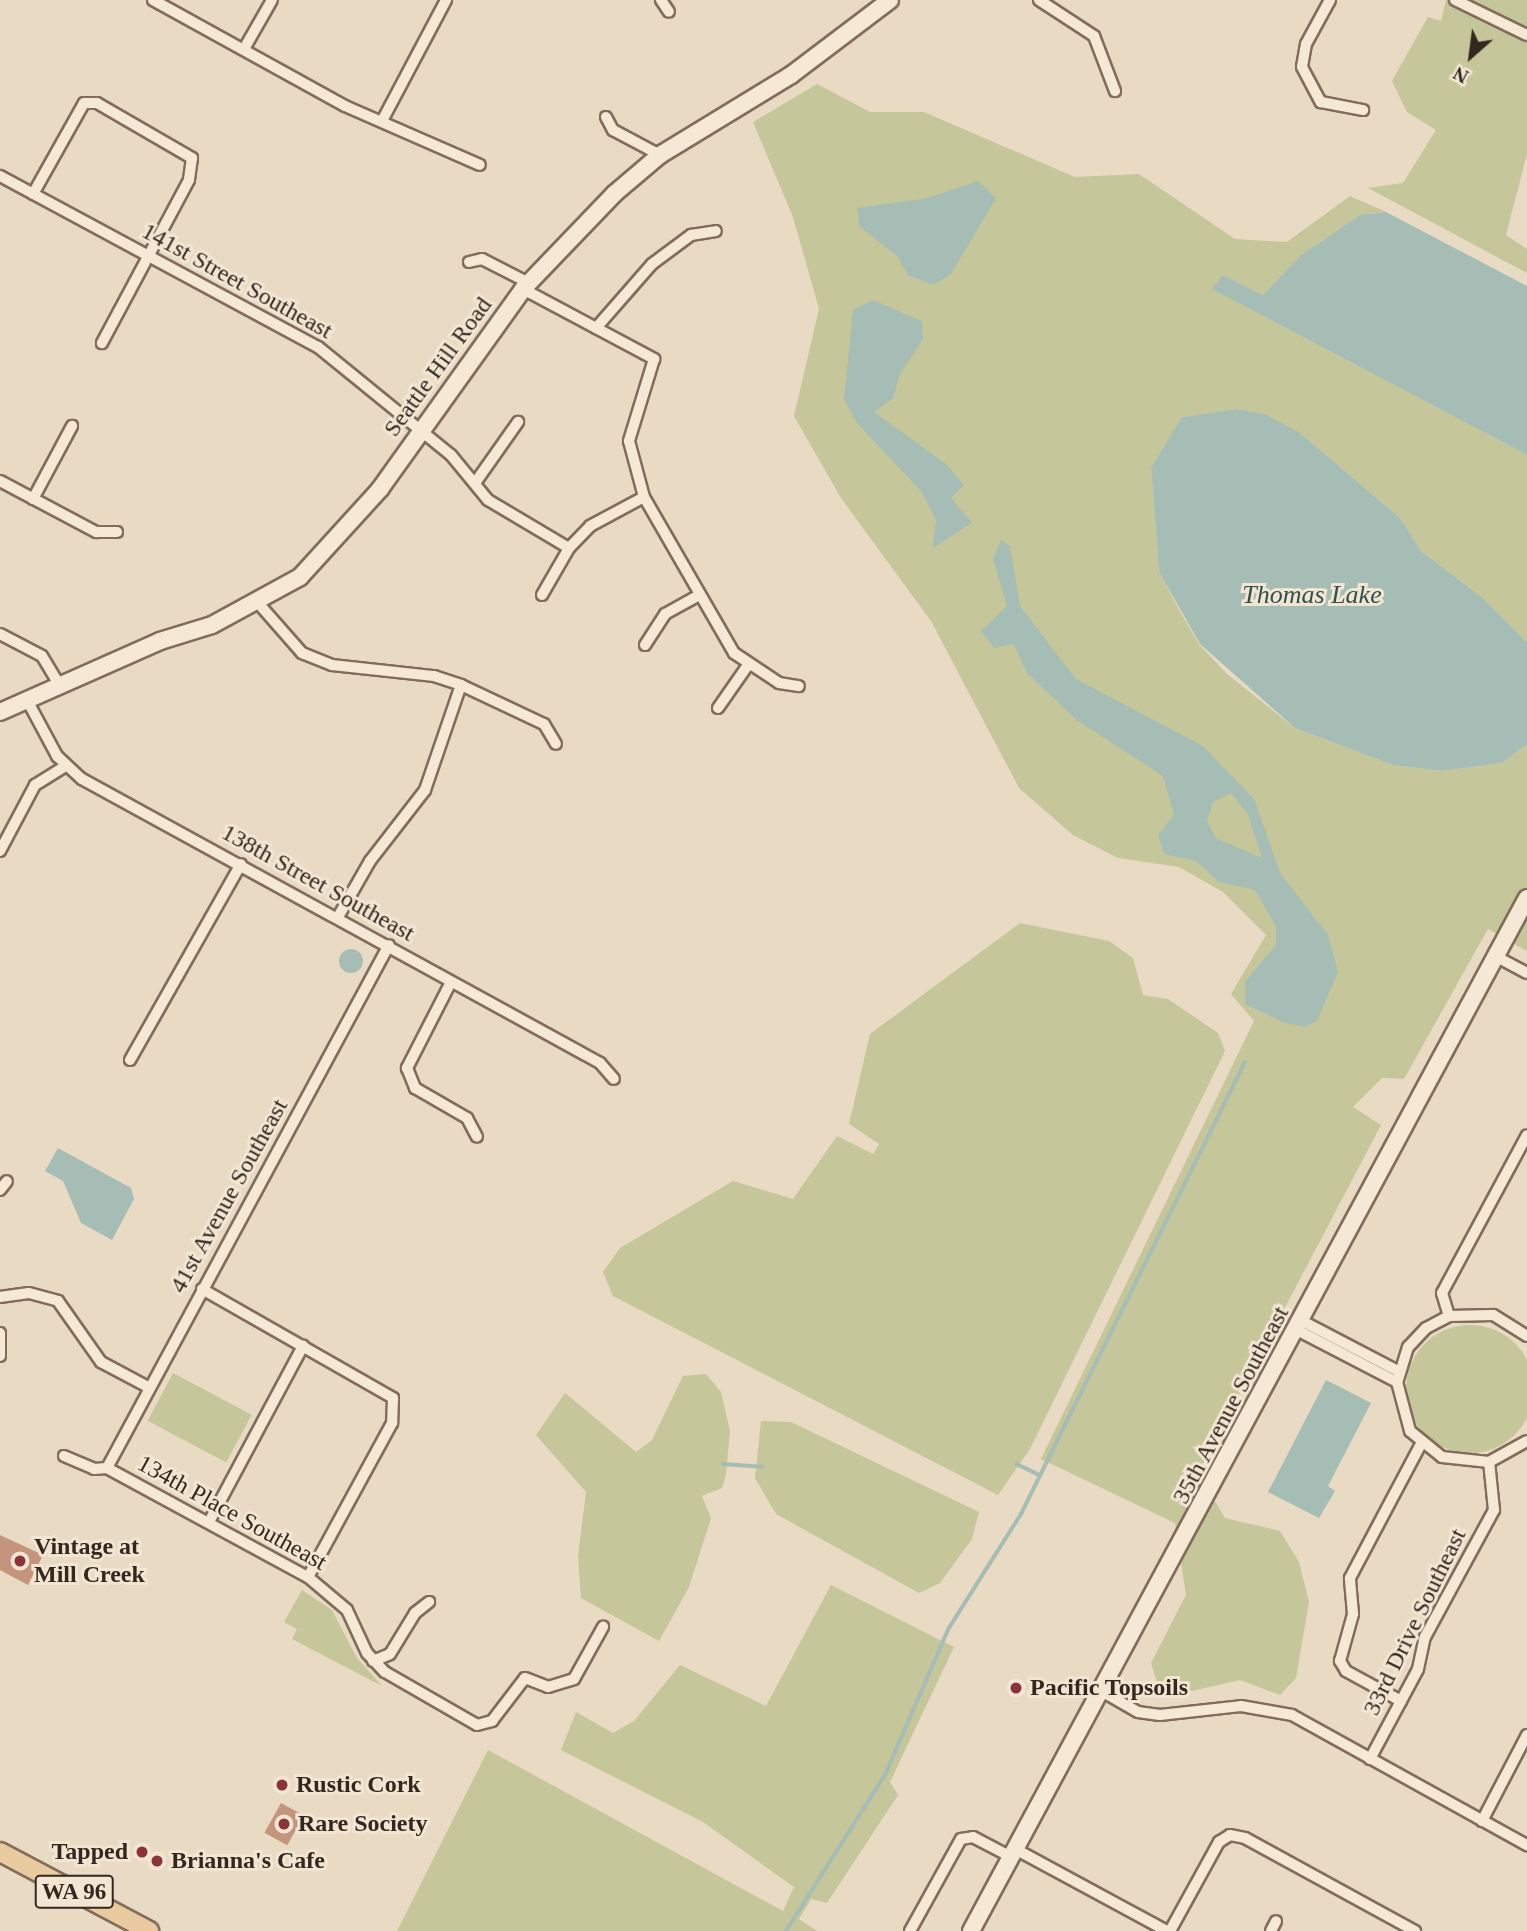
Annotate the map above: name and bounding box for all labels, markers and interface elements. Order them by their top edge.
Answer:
north arrow [1436,21,1506,91]
text: N [1450,62,1472,87]
street label: 141st Street Southeast [137,217,337,345]
street label: Seattle Hill Road [378,292,498,442]
water label: Thomas Lake [1242,579,1382,611]
street label: 138th Street Southeast [217,818,419,948]
street label: 41st Avenue Southeast [164,1094,294,1298]
street label: 35th Avenue Southeast [1166,1301,1296,1509]
street label: 134th Place Southeast [132,1449,332,1577]
street label: 33rd Drive Southeast [1357,1524,1473,1720]
place label: Vintage at Mill Creek [34,1533,145,1589]
marker: Vintage at Mill Creek [12,1553,28,1569]
place label: Pacific Topsoils [1030,1674,1188,1702]
marker: Pacific Topsoils [1008,1680,1024,1696]
place label: Rustic Cork [296,1771,421,1799]
marker: Rustic Cork [274,1777,290,1793]
place label: Rare Society [298,1810,428,1838]
marker: Rare Society [276,1816,292,1832]
place label: Tapped [51,1838,128,1866]
marker: Tapped [134,1844,150,1860]
place label: Brianna's Cafe [171,1847,325,1875]
marker: Brianna's Cafe [149,1853,165,1869]
road number: WA 96 [34,1872,114,1912]

